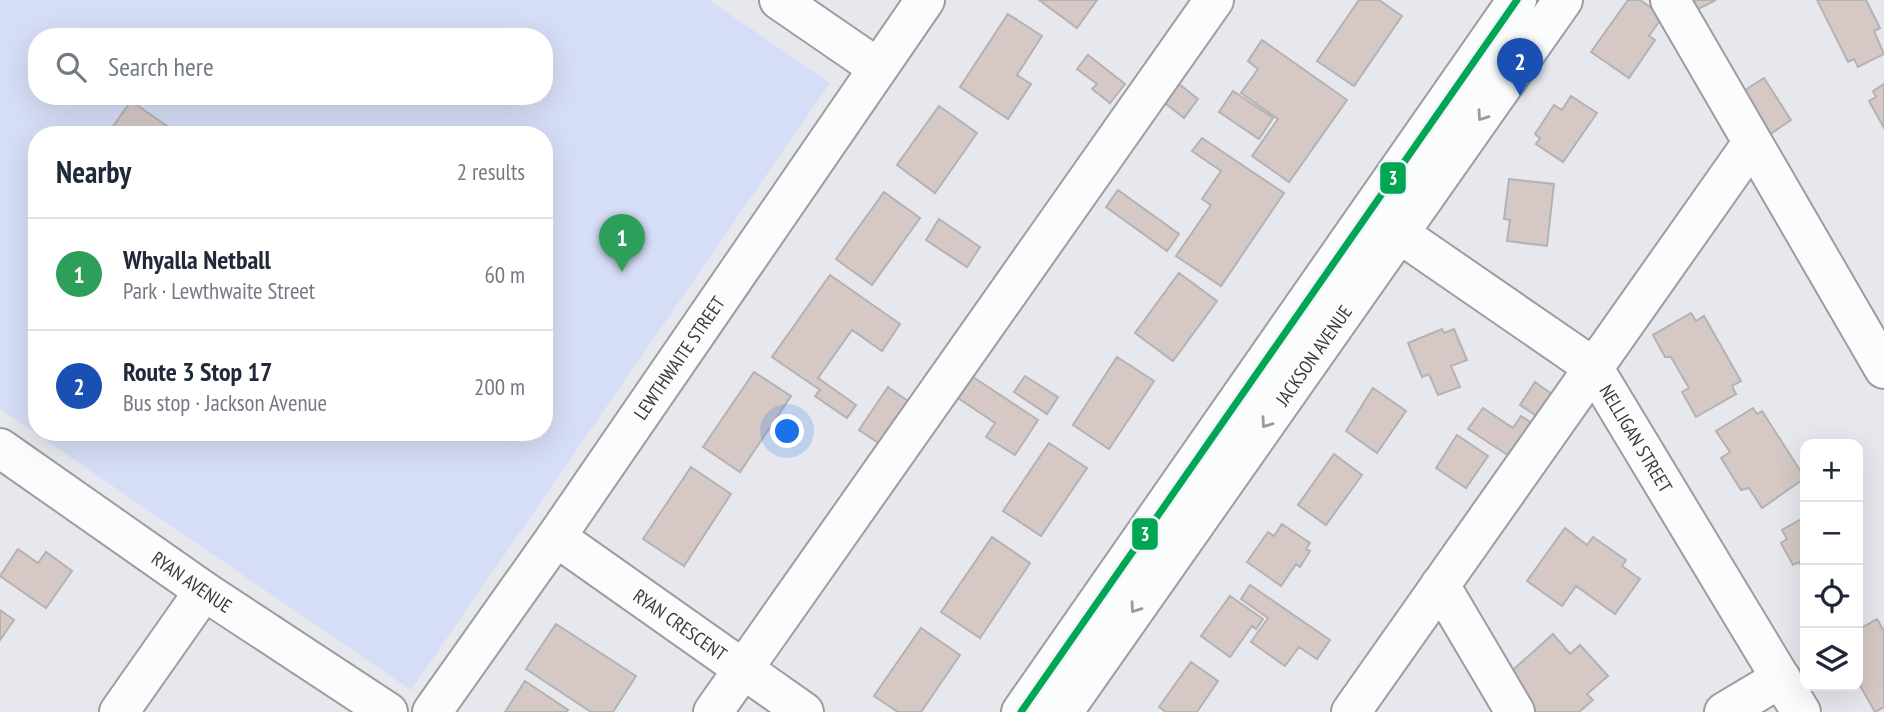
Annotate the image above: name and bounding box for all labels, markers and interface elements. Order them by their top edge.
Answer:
search box [28,28,553,105]
pin: 2 [1497,38,1543,96]
icon: search [52,48,90,86]
text: Search here [108,50,214,83]
one-way arrow [1478,108,1490,121]
text: Nearby [56,152,131,191]
text: 2 results [457,157,525,186]
line badge: 3 [1379,161,1407,195]
text: 3 [1388,166,1398,190]
pin: 1 [599,214,645,272]
text: Whyalla Netball [123,243,271,276]
text: 1 [74,260,85,289]
text: 60 m [484,260,525,289]
text: Park · Lewthwaite Street [123,276,315,305]
street label: LEWTHWAITE STREET [628,291,730,424]
street label: JACKSON AVENUE [1270,300,1357,411]
text: Route 3 Stop 17 [123,355,272,388]
text: 2 [74,372,85,401]
text: 200 m [474,372,525,401]
street label: NELLIGAN STREET [1594,380,1678,497]
text: Bus stop · Jackson Avenue [123,388,327,417]
your location [770,414,804,448]
one-way arrow [1262,415,1274,428]
map controls [1800,439,1863,691]
button: + [1800,439,1863,502]
button: − [1800,502,1863,565]
line badge: 3 [1131,517,1159,551]
text: 3 [1140,522,1150,546]
street label: RYAN AVENUE [147,546,236,618]
button: locate [1800,565,1863,628]
street label: RYAN CRESCENT [629,583,732,666]
one-way arrow [1131,600,1143,613]
button: layers [1800,628,1863,691]

